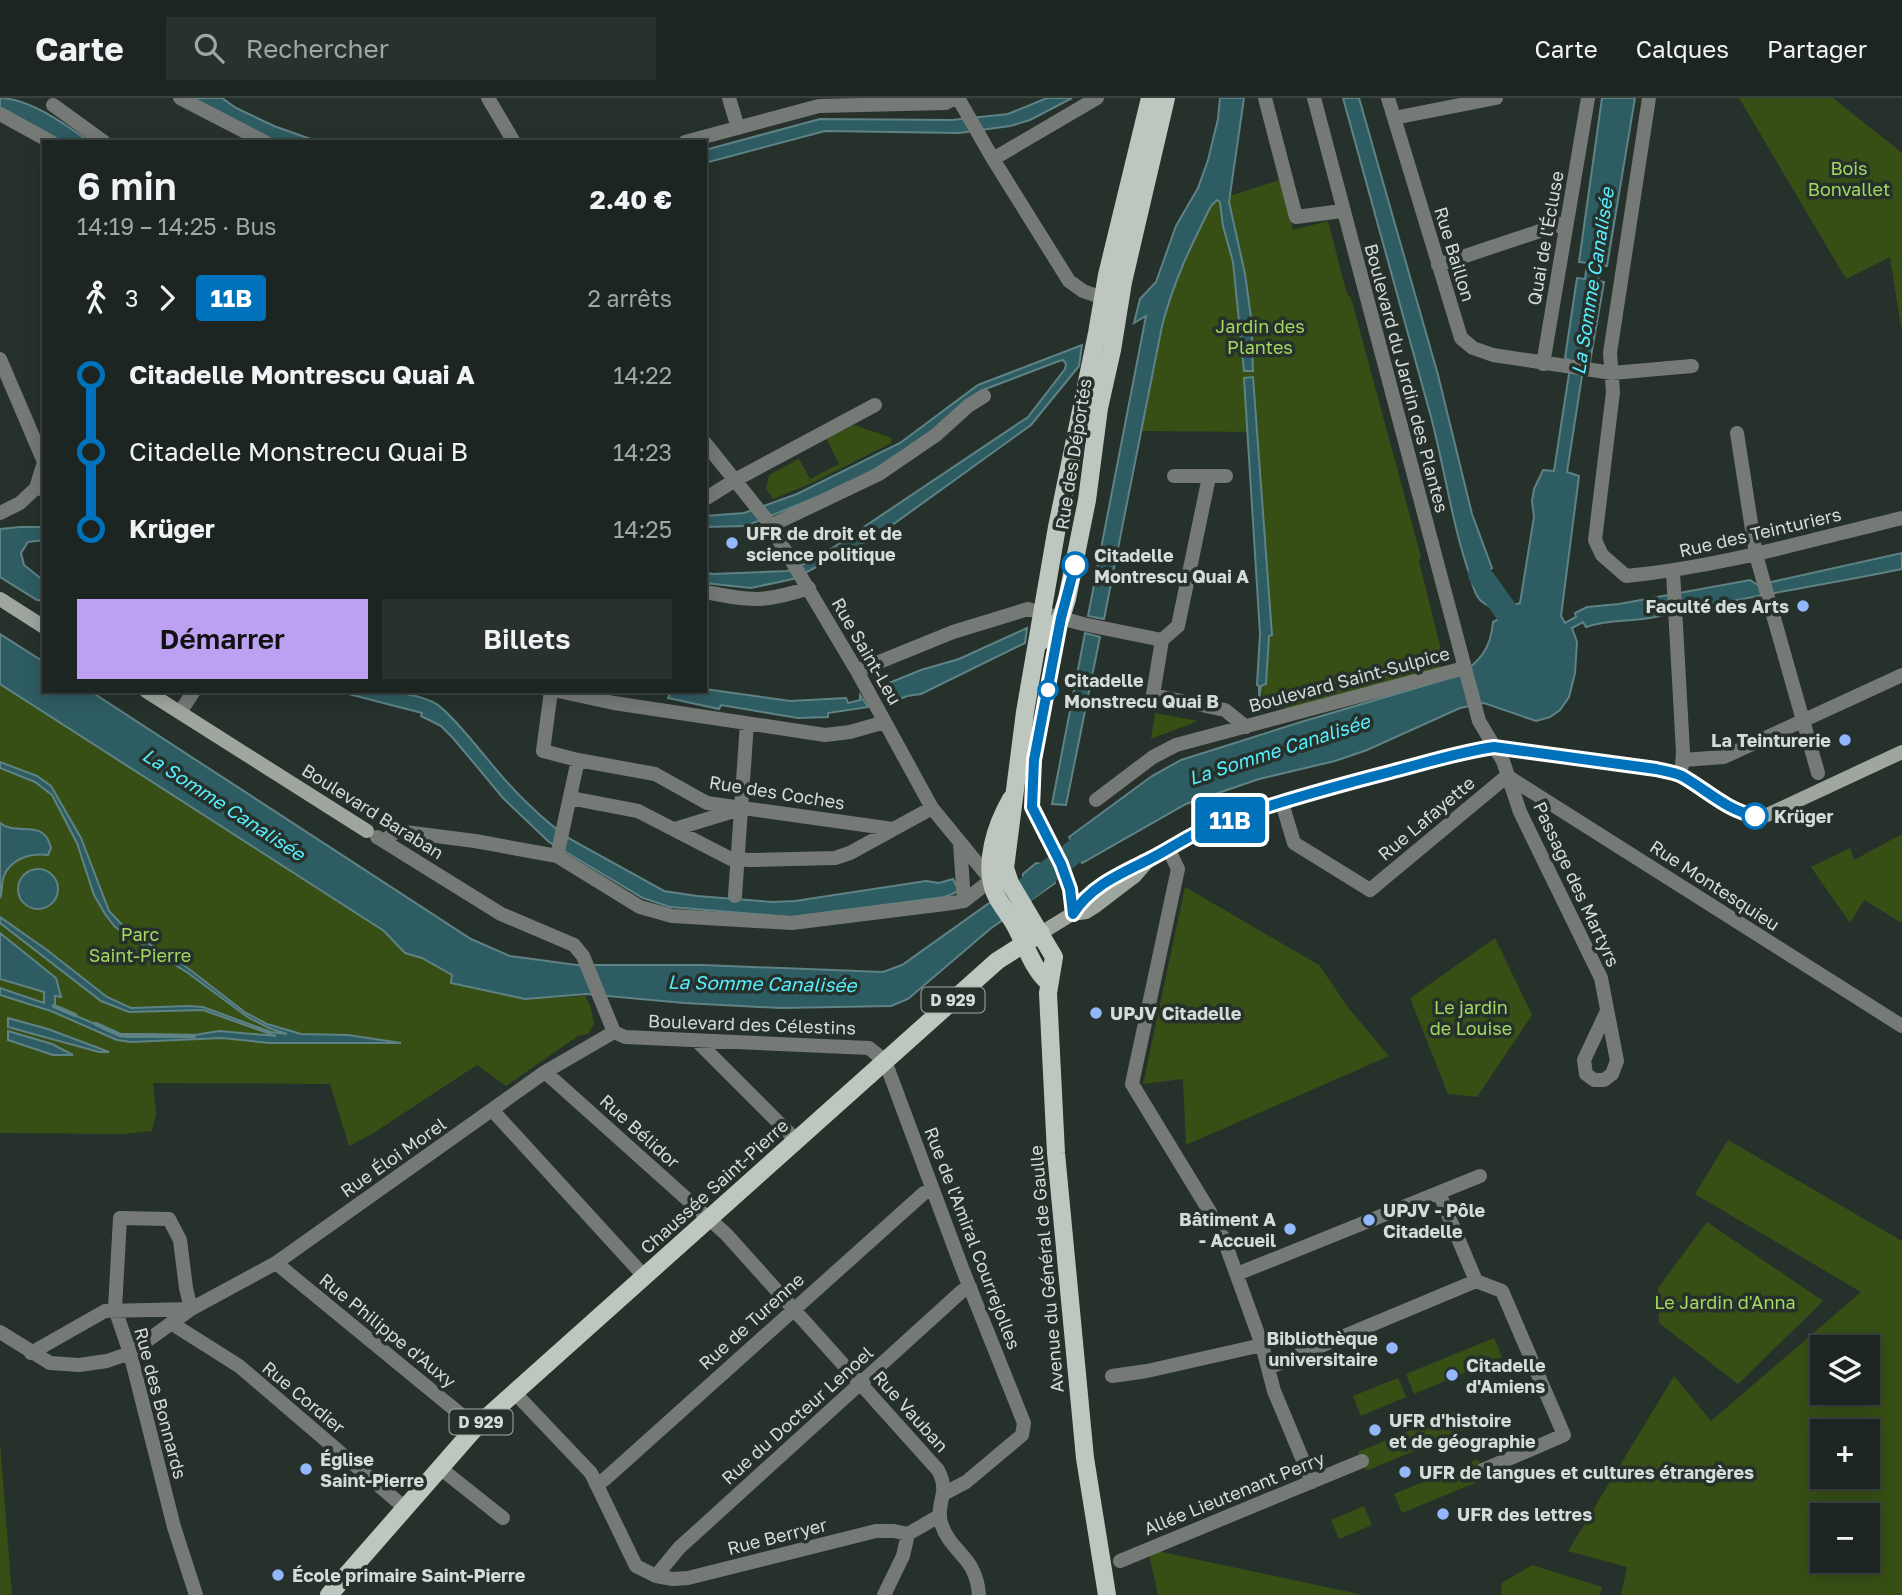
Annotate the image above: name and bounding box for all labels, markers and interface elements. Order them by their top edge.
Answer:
search box [166,17,656,80]
text: Carte [35,29,124,68]
icon: search [190,29,228,67]
text: Rechercher [246,33,389,64]
text: Carte [1534,34,1598,63]
text: Calques [1636,34,1729,63]
text: Partager [1767,34,1867,63]
park label: Bois Bonvallet [1808,157,1890,200]
text: 6 min [77,163,177,208]
street label: Quai de l'Écluse [1522,169,1568,307]
text: 2.40 € [590,184,672,215]
water label: La Somme Canalisée [1566,184,1618,376]
street label: Rue Baillon [1430,204,1480,304]
text: 14:19 – 14:25 · Bus [77,212,277,240]
street label: Boulevard du Jardin des Plantes [1360,241,1454,515]
icon: walk [77,279,115,317]
icon: forward [148,279,186,317]
text: 11B [210,283,252,312]
text: 3 [125,284,138,312]
text: 2 arrêts [587,284,672,312]
park label: Jardin des Plantes [1215,315,1305,358]
text: Citadelle Montrescu Quai A [129,359,475,390]
text: 14:22 [613,361,672,389]
street label: Rue des Déportés [1050,377,1096,531]
text: Citadelle Monstrecu Quai B [129,436,468,467]
text: 14:23 [613,438,672,466]
street label: Rue des Teinturiers [1677,503,1843,561]
text: Krüger [129,513,215,544]
text: 14:25 [613,515,672,543]
place label: UFR de droit et de science politique [746,522,903,565]
marker: UFR de droit et de science politique [724,535,740,551]
place label: Citadelle Montrescu Quai A [1094,544,1249,587]
marker: Citadelle Montrescu Quai A [1062,552,1088,578]
street label: Rue Saint-Leu [827,593,907,709]
place label: Faculté des Arts [1645,595,1789,617]
marker: Faculté des Arts [1795,598,1811,614]
button: Démarrer [77,599,368,679]
button: Billets [382,599,672,679]
street label: Boulevard Saint-Sulpice [1246,642,1452,716]
place label: Citadelle Monstrecu Quai B [1064,669,1219,712]
marker: Citadelle Monstrecu Quai B [1038,680,1058,700]
water label: La Somme Canalisée [1186,708,1374,789]
place label: La Teinturerie [1711,729,1831,751]
marker: La Teinturerie [1837,732,1853,748]
water label: La Somme Canalisée [139,743,311,866]
street label: Boulevard Baraban [298,758,448,864]
street label: Rue des Coches [708,770,846,814]
street label: Rue Lafayette [1373,771,1479,865]
line badge: 11B [1190,797,1270,843]
street label: Passage des Martyrs [1529,798,1625,970]
marker: Krüger [1742,803,1768,829]
text: 11B [1209,805,1251,834]
place label: Krüger [1774,805,1834,827]
street label: Rue Montesquieu [1646,835,1784,935]
park label: Parc Saint-Pierre [89,923,191,966]
water label: La Somme Canalisée [667,970,859,996]
road number: D 929 [922,988,984,1012]
park label: Le jardin de Louise [1430,996,1512,1039]
place label: UPJV Citadelle [1110,1002,1242,1024]
marker: UPJV Citadelle [1088,1005,1104,1021]
street label: Boulevard des Célestins [648,1009,856,1039]
street label: Rue Bélidor [596,1089,684,1173]
street label: Rue Éloi Morel [336,1112,450,1201]
street label: Chaussée Saint-Pierre [636,1114,792,1258]
street label: Rue de l'Amiral Courrejolles [920,1124,1026,1352]
street label: Avenue du Général de Gaulle [1024,1145,1068,1393]
place label: UPJV - Pôle Citadelle [1383,1199,1486,1242]
place label: Bâtiment A - Accueil [1179,1208,1276,1251]
marker: UPJV - Pôle Citadelle [1361,1212,1377,1228]
marker: Bâtiment A - Accueil [1282,1221,1298,1237]
street label: Rue Philippe d'Auxy [315,1268,461,1392]
street label: Rue de Turenne [694,1268,808,1374]
park label: Le Jardin d'Anna [1654,1291,1796,1313]
street label: Rue des Bonnards [130,1325,192,1481]
place label: Bibliothèque universitaire [1267,1327,1378,1370]
map controls [1810,1335,1880,1573]
button: layers [1810,1335,1880,1405]
marker: Bibliothèque universitaire [1384,1340,1400,1356]
street label: Rue du Docteur Lenoel [717,1341,877,1489]
place label: Citadelle d'Amiens [1466,1354,1546,1397]
street label: Rue Cordier [258,1356,350,1438]
street label: Rue Vauban [869,1366,953,1456]
marker: Citadelle d'Amiens [1444,1367,1460,1383]
place label: UFR d'histoire et de géographie [1389,1409,1536,1452]
road number: D 929 [449,1410,512,1434]
button: + [1810,1419,1880,1489]
marker: UFR d'histoire et de géographie [1367,1422,1383,1438]
street label: Allée Lieutenant Perry [1140,1447,1328,1539]
place label: Église Saint-Pierre [320,1448,424,1491]
marker: Église Saint-Pierre [298,1461,314,1477]
place label: UFR de langues et cultures étrangères [1419,1461,1754,1483]
marker: UFR de langues et cultures étrangères [1397,1464,1413,1480]
place label: UFR des lettres [1457,1503,1592,1525]
button: − [1810,1503,1880,1573]
marker: UFR des lettres [1435,1506,1451,1522]
street label: Rue Berryer [725,1513,829,1559]
place label: École primaire Saint-Pierre [292,1564,526,1586]
marker: École primaire Saint-Pierre [270,1567,286,1583]

